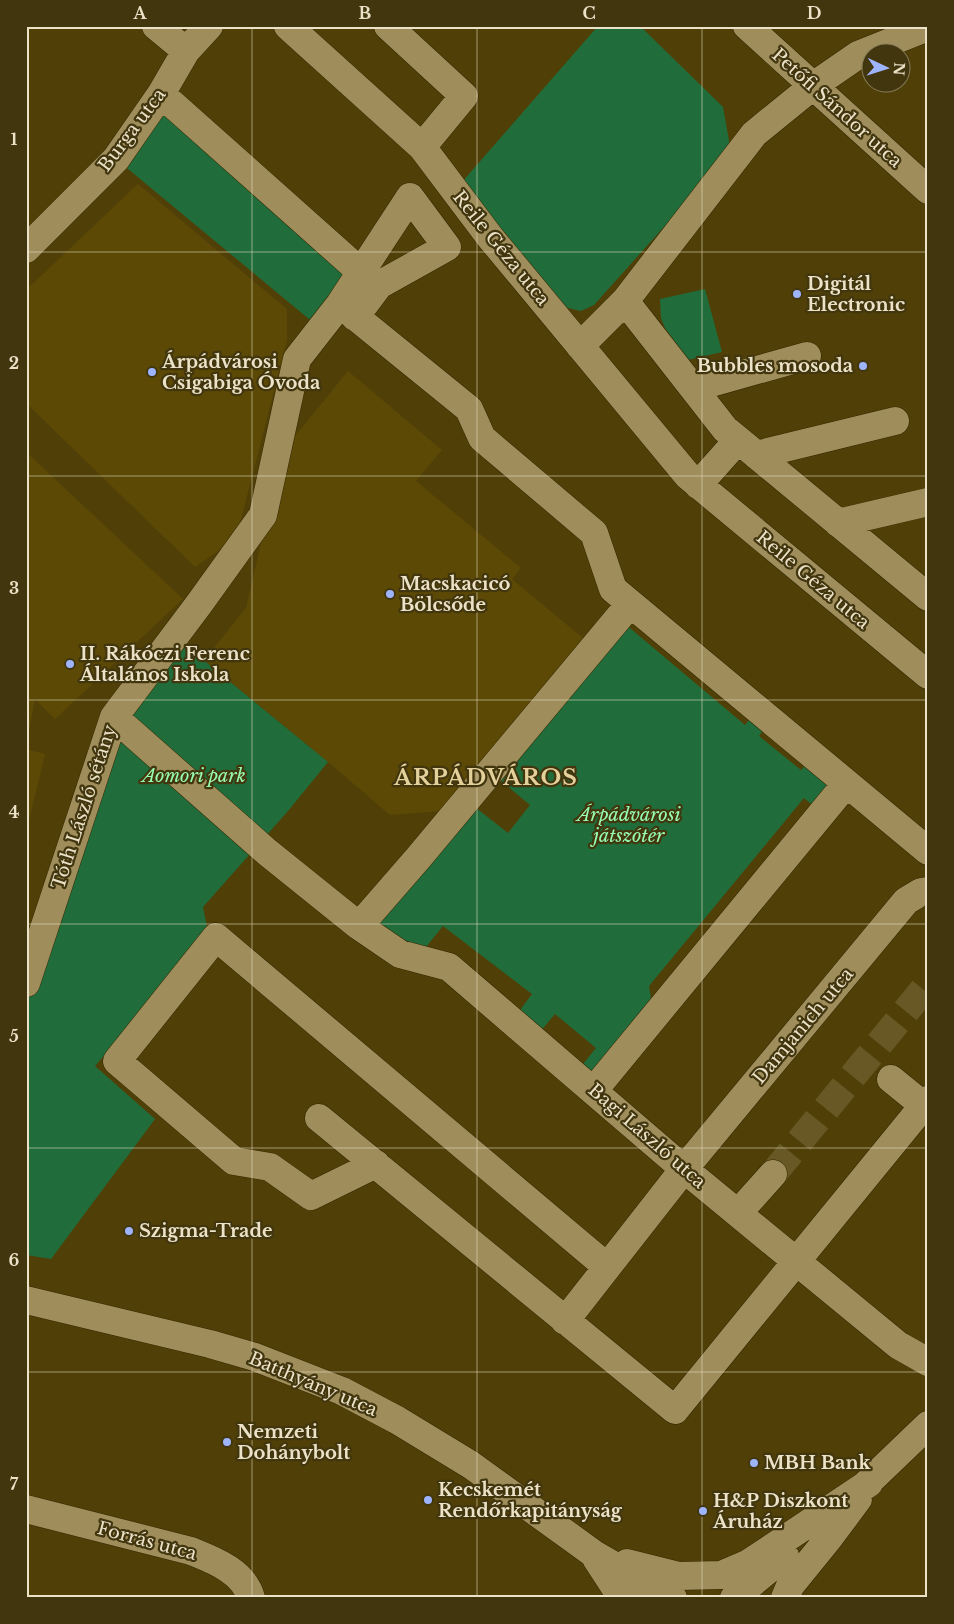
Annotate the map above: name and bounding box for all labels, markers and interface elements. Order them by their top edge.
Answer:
text: A [133,3,148,23]
text: B [359,3,372,23]
text: C [582,3,596,23]
text: D [807,3,821,23]
north arrow [862,42,912,92]
street label: Petőfi Sándor utca [767,44,907,172]
text: N [890,62,908,76]
street label: Burga utca [94,84,170,176]
text: 1 [11,129,18,149]
street label: Reile Géza utca [448,186,554,310]
place label: Digitál Electronic [807,273,905,316]
marker: Digitál Electronic [791,288,803,300]
place label: Árpádvárosi Csigabiga Óvoda [161,350,321,394]
text: 2 [9,353,19,373]
place label: Bubbles mosoda [697,355,854,377]
marker: Bubbles mosoda [857,360,869,372]
marker: Árpádvárosi Csigabiga Óvoda [146,366,158,378]
street label: Reile Géza utca [752,526,874,634]
place label: Macskacicó Bölcsőde [400,573,511,616]
text: 3 [9,578,19,598]
marker: Macskacicó Bölcsőde [384,588,396,600]
place label: II. Rákóczi Ferenc Általános Iskola [79,643,250,686]
marker: II. Rákóczi Ferenc Általános Iskola [64,658,76,670]
street label: Tóth László sétány [47,722,121,892]
district label: ÁRPÁDVÁROS [393,763,578,791]
park label: Aomori park [140,765,246,787]
text: 4 [9,802,19,822]
park label: Árpádvárosi játszótér [575,803,682,847]
street label: Damjanich utca [748,963,858,1089]
text: 5 [9,1026,19,1046]
street label: Bagi László utca [584,1079,710,1193]
place label: Szigma-Trade [139,1220,272,1242]
marker: Szigma-Trade [123,1225,135,1237]
text: 6 [9,1250,20,1270]
street label: Batthyány utca [245,1347,381,1421]
place label: Nemzeti Dohánybolt [237,1421,350,1464]
marker: Nemzeti Dohánybolt [221,1436,233,1448]
place label: MBH Bank [764,1452,872,1474]
marker: MBH Bank [748,1457,760,1469]
text: 7 [10,1474,19,1494]
place label: Kecskemét Rendőrkapitányság [438,1479,623,1522]
place label: H&P Diszkont Áruház [712,1490,848,1533]
marker: Kecskemét Rendőrkapitányság [422,1494,434,1506]
marker: H&P Diszkont Áruház [697,1505,709,1517]
street label: Forrás utca [95,1517,199,1565]

